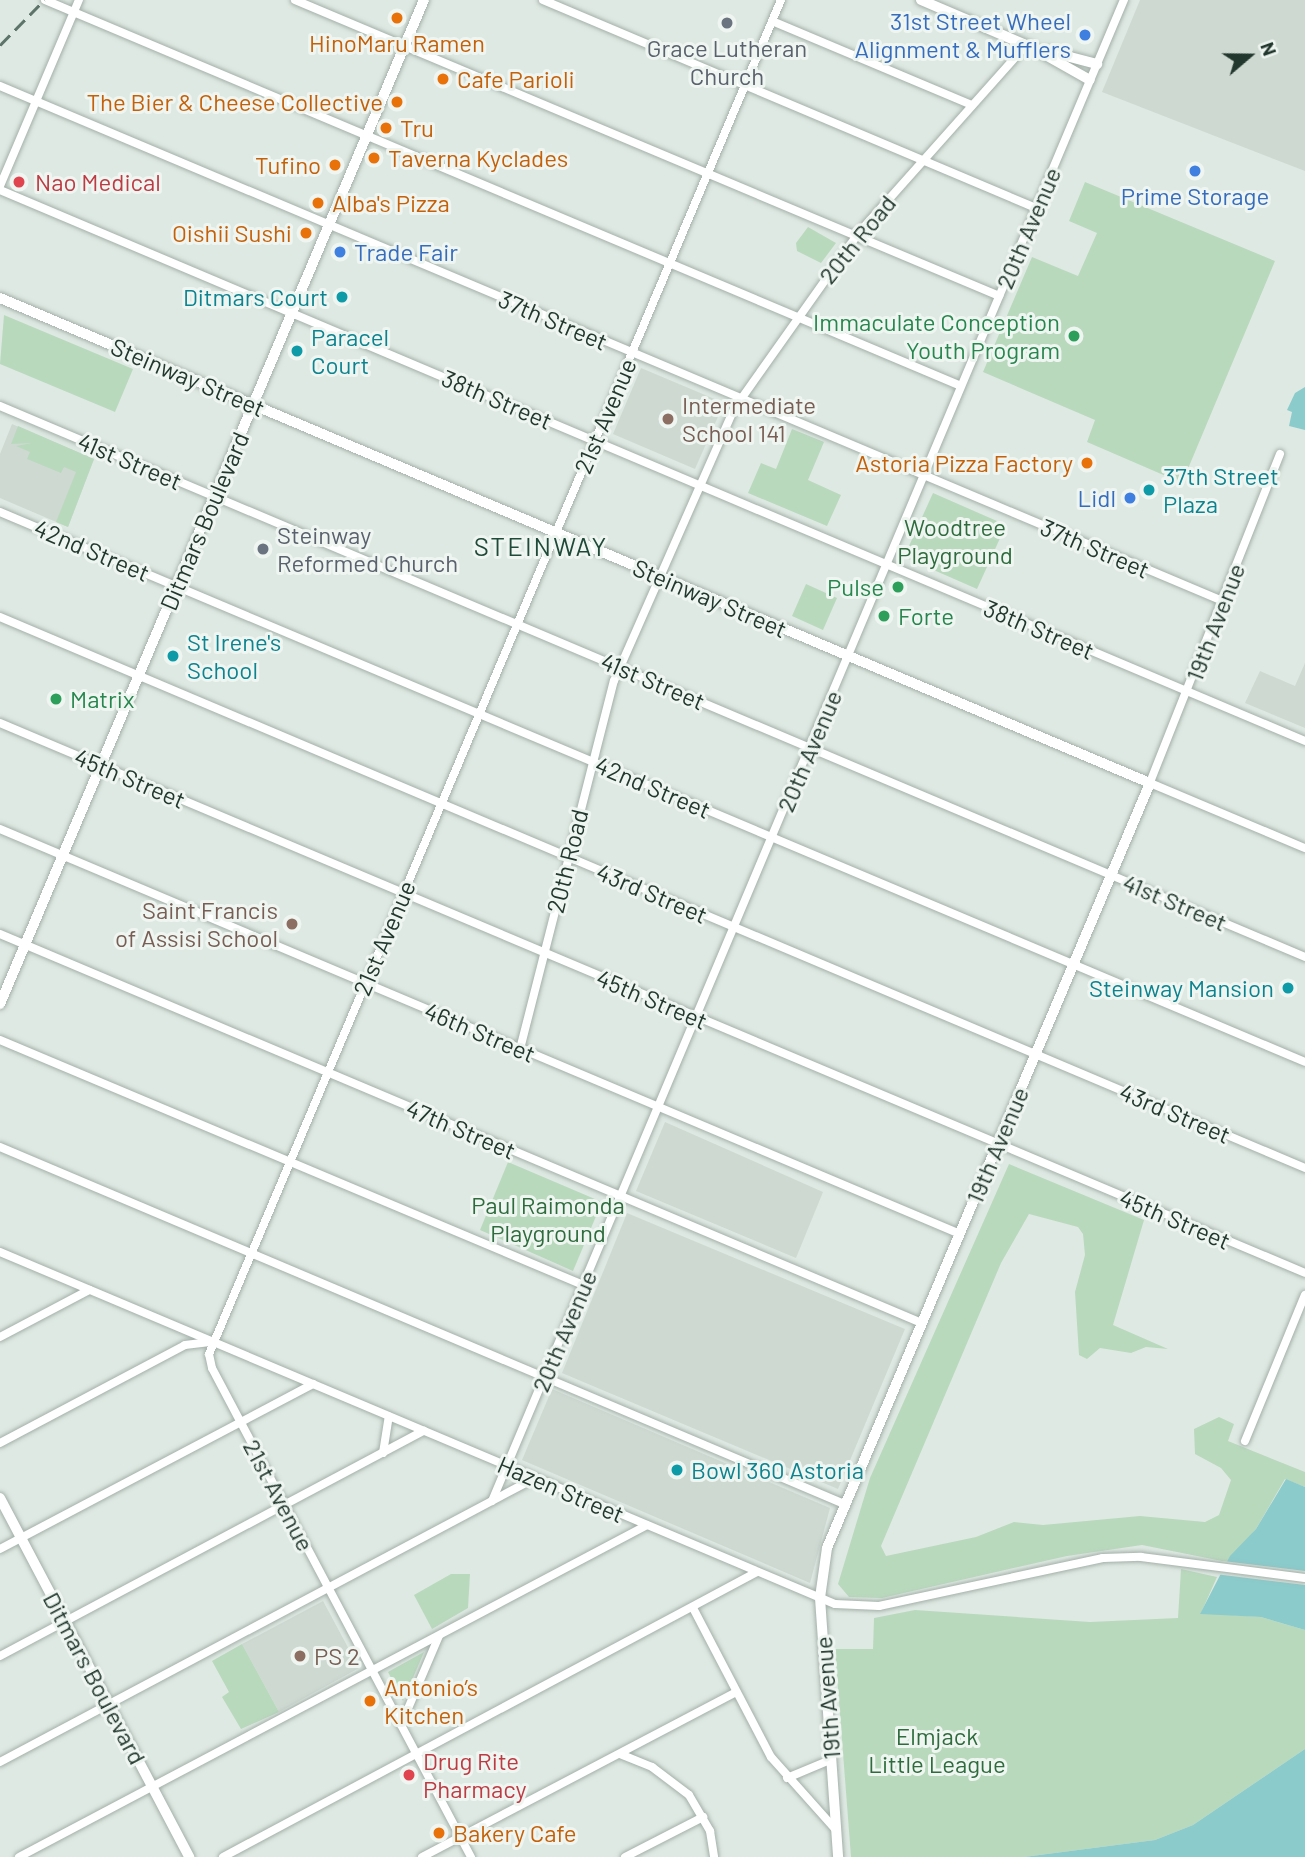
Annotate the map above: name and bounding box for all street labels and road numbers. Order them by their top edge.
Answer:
street label: 20th Avenue [990,163,1066,293]
street label: 20th Road [812,189,902,289]
street label: 37th Street [494,284,612,356]
street label: Steinway Street [107,332,269,422]
street label: 21st Avenue [568,354,642,478]
street label: 38th Street [438,363,556,435]
street label: 41st Street [74,426,186,496]
street label: Ditmars Boulevard [153,428,255,614]
street label: 37th Street [1036,512,1154,584]
street label: 42nd Street [30,513,154,587]
street label: Steinway Street [629,553,791,643]
street label: 19th Avenue [1179,559,1251,685]
street label: 38th Street [980,593,1098,665]
street label: 41st Street [597,646,709,716]
street label: 20th Avenue [771,686,847,816]
street label: 45th Street [70,742,190,814]
street label: 42nd Street [591,750,715,824]
street label: 20th Road [540,806,594,916]
street label: 43rd Street [592,857,712,929]
street label: 41st Street [1119,867,1231,937]
street label: 21st Avenue [347,876,421,1000]
street label: 45th Street [592,963,712,1035]
street label: 46th Street [420,996,540,1068]
street label: 43rd Street [1115,1077,1235,1149]
street label: 19th Avenue [960,1082,1034,1208]
street label: 47th Street [402,1093,520,1165]
street label: 45th Street [1115,1183,1235,1255]
street label: 20th Avenue [526,1266,602,1396]
street label: 21st Avenue [238,1434,320,1556]
street label: Hazen Street [493,1449,629,1529]
street label: Ditmars Boulevard [37,1587,153,1769]
street label: 19th Avenue [808,1635,846,1761]

